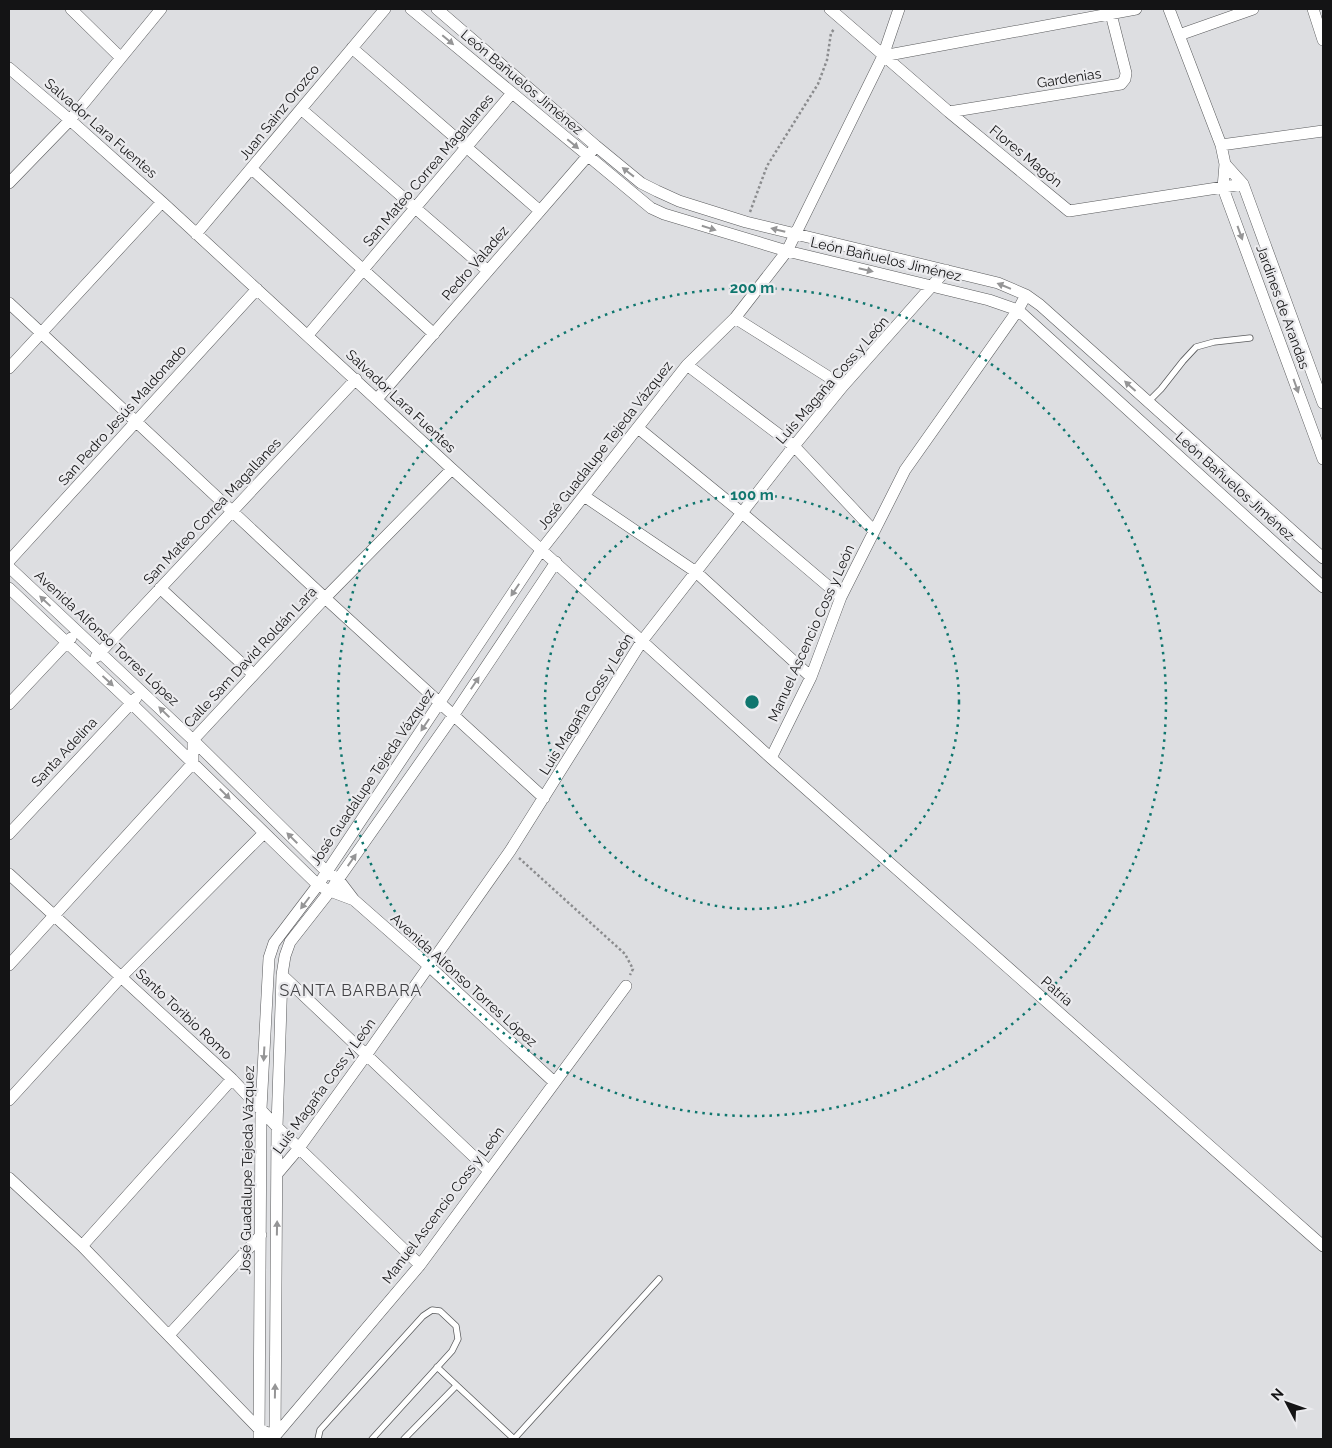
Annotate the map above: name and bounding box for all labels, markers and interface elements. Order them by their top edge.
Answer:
street label: León Bañuelos Jiménez [458,26,586,138]
one-way arrow [442,34,454,46]
street label: Juan Sainz Orozco [236,61,322,163]
street label: Gardenias [1036,65,1103,91]
street label: Salvador Lara Fuentes [42,75,161,181]
street label: San Mateo Correa Magallanes [360,90,497,249]
street label: Flores Magón [987,122,1065,190]
one-way arrow [566,139,579,150]
one-way arrow [621,167,635,177]
street label: Pedro Valadez [438,223,512,303]
one-way arrow [702,224,717,232]
one-way arrow [771,226,786,234]
one-way arrow [1237,226,1244,241]
street label: León Bañuelos Jiménez [809,234,963,284]
street label: Jardines de Arandas [1253,243,1313,371]
one-way arrow [859,266,874,274]
text: 200 m [730,279,774,297]
one-way arrow [997,281,1011,289]
street label: Luis Magaña Coss y León [772,313,892,447]
street label: San Pedro Jesús Maldonado [55,342,189,488]
street label: Salvador Lara Fuentes [343,346,459,456]
street label: José Guadalupe Tejeda Vázquez [534,358,676,532]
one-way arrow [1293,378,1301,393]
one-way arrow [1125,380,1137,392]
street label: León Bañuelos Jiménez [1172,429,1298,544]
street label: San Mateo Correa Magallanes [140,435,284,587]
text: 100 m [730,486,774,504]
street label: Manuel Ascencio Coss y León [765,542,857,724]
street label: Avenida Alfonso Torres López [32,567,182,709]
street label: Calle Sam David Roldán Lara [180,583,320,731]
one-way arrow [510,583,520,596]
one-way arrow [39,595,51,607]
street label: Luis Magaña Coss y León [536,630,636,778]
one-way arrow [102,675,114,687]
one-way arrow [470,677,480,690]
street label: José Guadalupe Tejeda Vázquez [307,686,437,868]
centre of rings [743,693,761,711]
one-way arrow [158,706,170,718]
street label: Santa Adelina [28,714,100,790]
one-way arrow [420,718,430,732]
one-way arrow [219,788,231,800]
one-way arrow [286,832,298,844]
one-way arrow [347,853,357,866]
one-way arrow [299,896,310,909]
street label: Avenida Alfonso Torres López [388,910,540,1050]
street label: Santo Toribio Romo [133,965,235,1063]
street label: Patria [1038,973,1076,1009]
district label: SANTA BARBARA [280,981,422,1000]
street label: Luis Magaña Coss y León [269,1015,379,1157]
one-way arrow [260,1047,268,1063]
street label: José Guadalupe Tejeda Vázquez [237,1065,257,1275]
street label: Manuel Ascencio Coss y León [379,1124,507,1286]
one-way arrow [273,1220,281,1236]
north arrow [1262,1378,1312,1428]
one-way arrow [271,1382,279,1398]
text: N [1268,1385,1287,1404]

